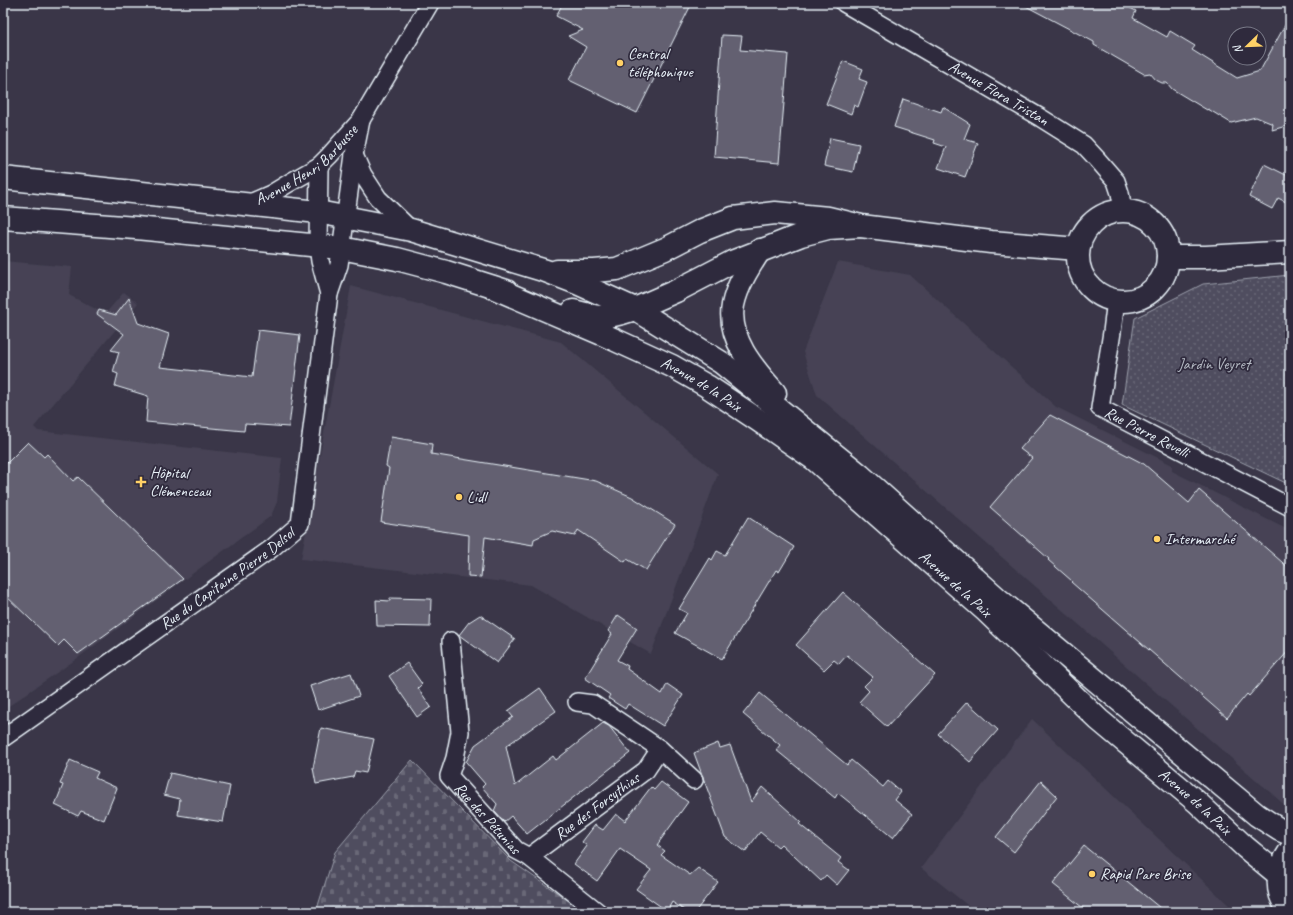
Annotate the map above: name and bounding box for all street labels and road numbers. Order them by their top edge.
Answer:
street label: Avenue Flora Tristan [945,56,1053,131]
street label: Avenue Henri Barbusse [252,119,363,210]
street label: Avenue de la Paix [658,352,747,417]
street label: Rue Pierre Revelli [1101,402,1194,464]
street label: Rue du Capitaine Pierre Delsol [156,521,301,634]
street label: Avenue de la Paix [915,546,997,622]
street label: Avenue de la Paix [1154,764,1237,840]
street label: Rue des Forsythias [551,767,645,844]
street label: Rue des Pétunias [450,778,526,860]

